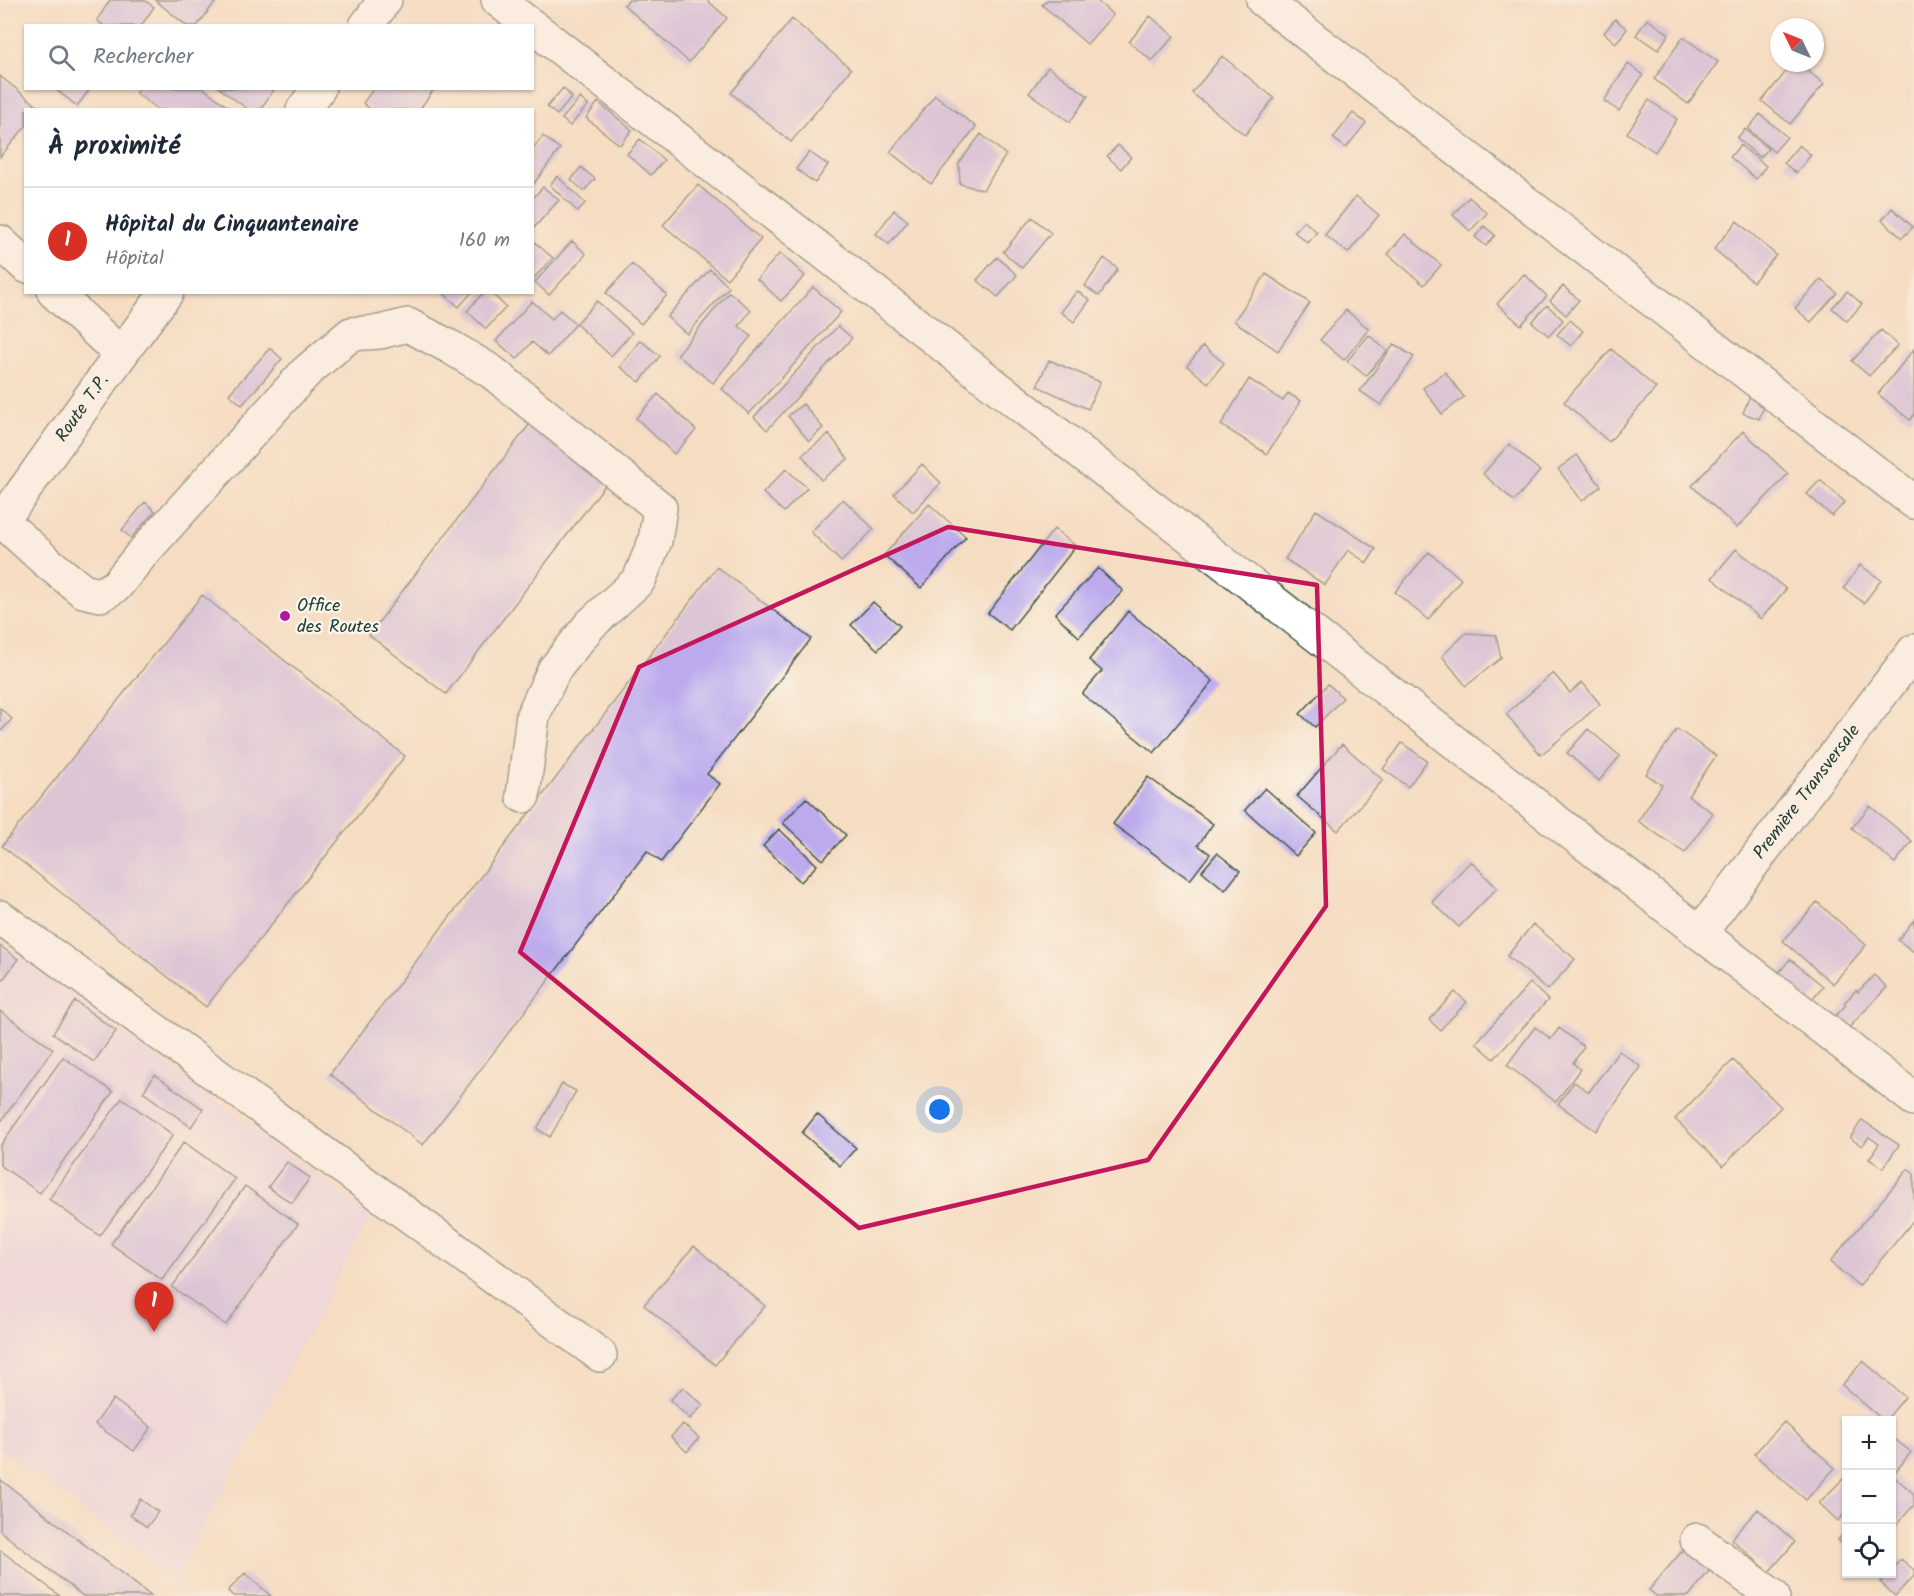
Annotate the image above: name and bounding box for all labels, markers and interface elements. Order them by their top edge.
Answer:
north arrow [1770,18,1824,72]
search box [24,24,534,90]
text: Rechercher [93,40,193,75]
icon: search [45,41,78,74]
text: À proximité [48,126,180,168]
text: Hôpital du Cinquantenaire [105,208,359,243]
text: 1 [64,225,71,257]
text: 160 m [459,225,510,257]
text: Hôpital [105,243,164,275]
street label: Route T.P. [48,368,117,448]
place label: Office des Routes [297,592,379,642]
marker: Office des Routes [278,609,292,623]
street label: Première Transversale [1746,718,1868,866]
your location [925,1095,954,1124]
pin: 1 [134,1282,174,1332]
map controls [1842,1416,1896,1578]
button: + [1842,1416,1896,1470]
button: − [1842,1470,1896,1524]
button: locate [1842,1524,1896,1578]

